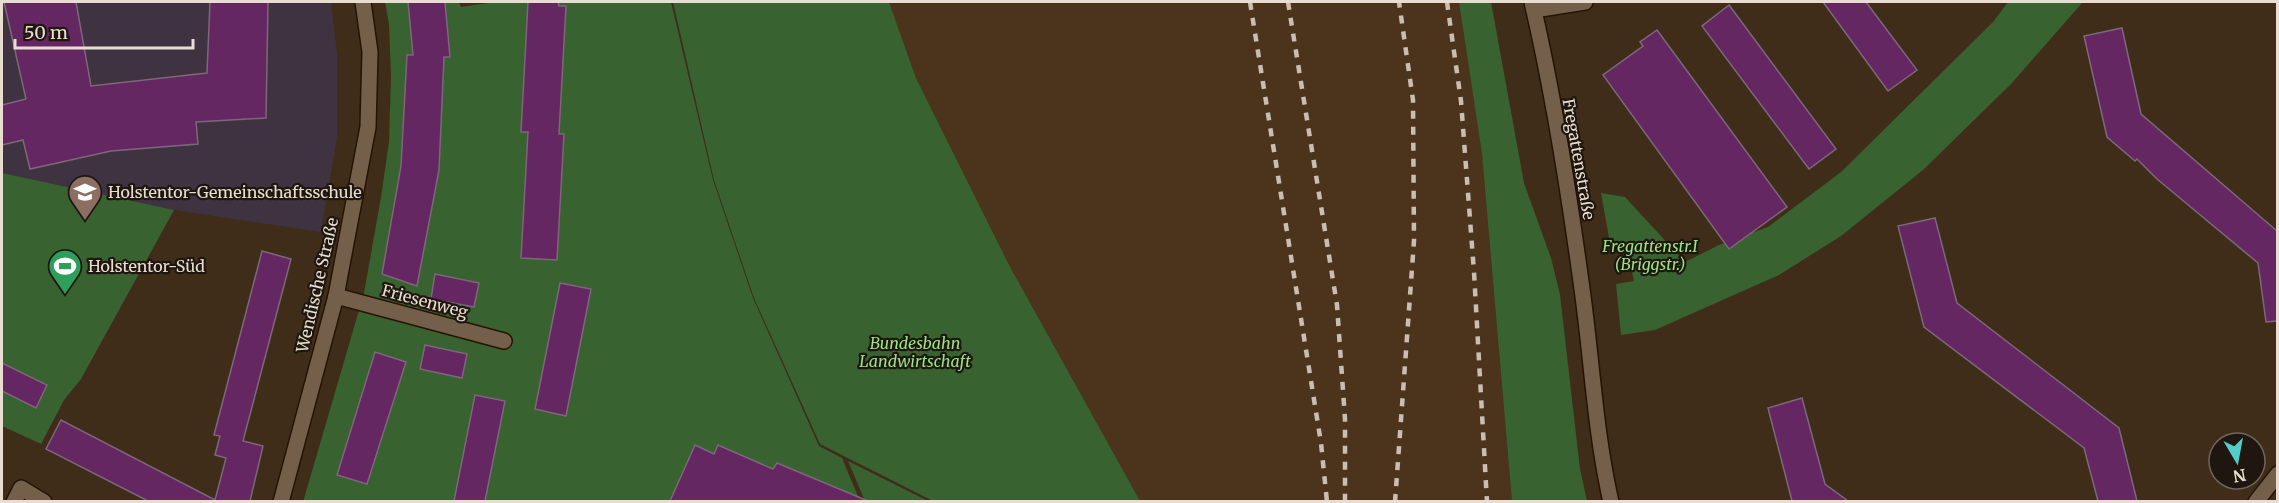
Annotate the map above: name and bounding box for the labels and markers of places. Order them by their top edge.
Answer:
school or university icon: Holstentor-Gemeinschaftsschule [67,174,103,221]
place label: Holstentor-Gemeinschaftsschule [108,182,362,202]
sports icon: Holstentor-Süd [47,248,83,295]
place label: Holstentor-Süd [88,256,205,276]

